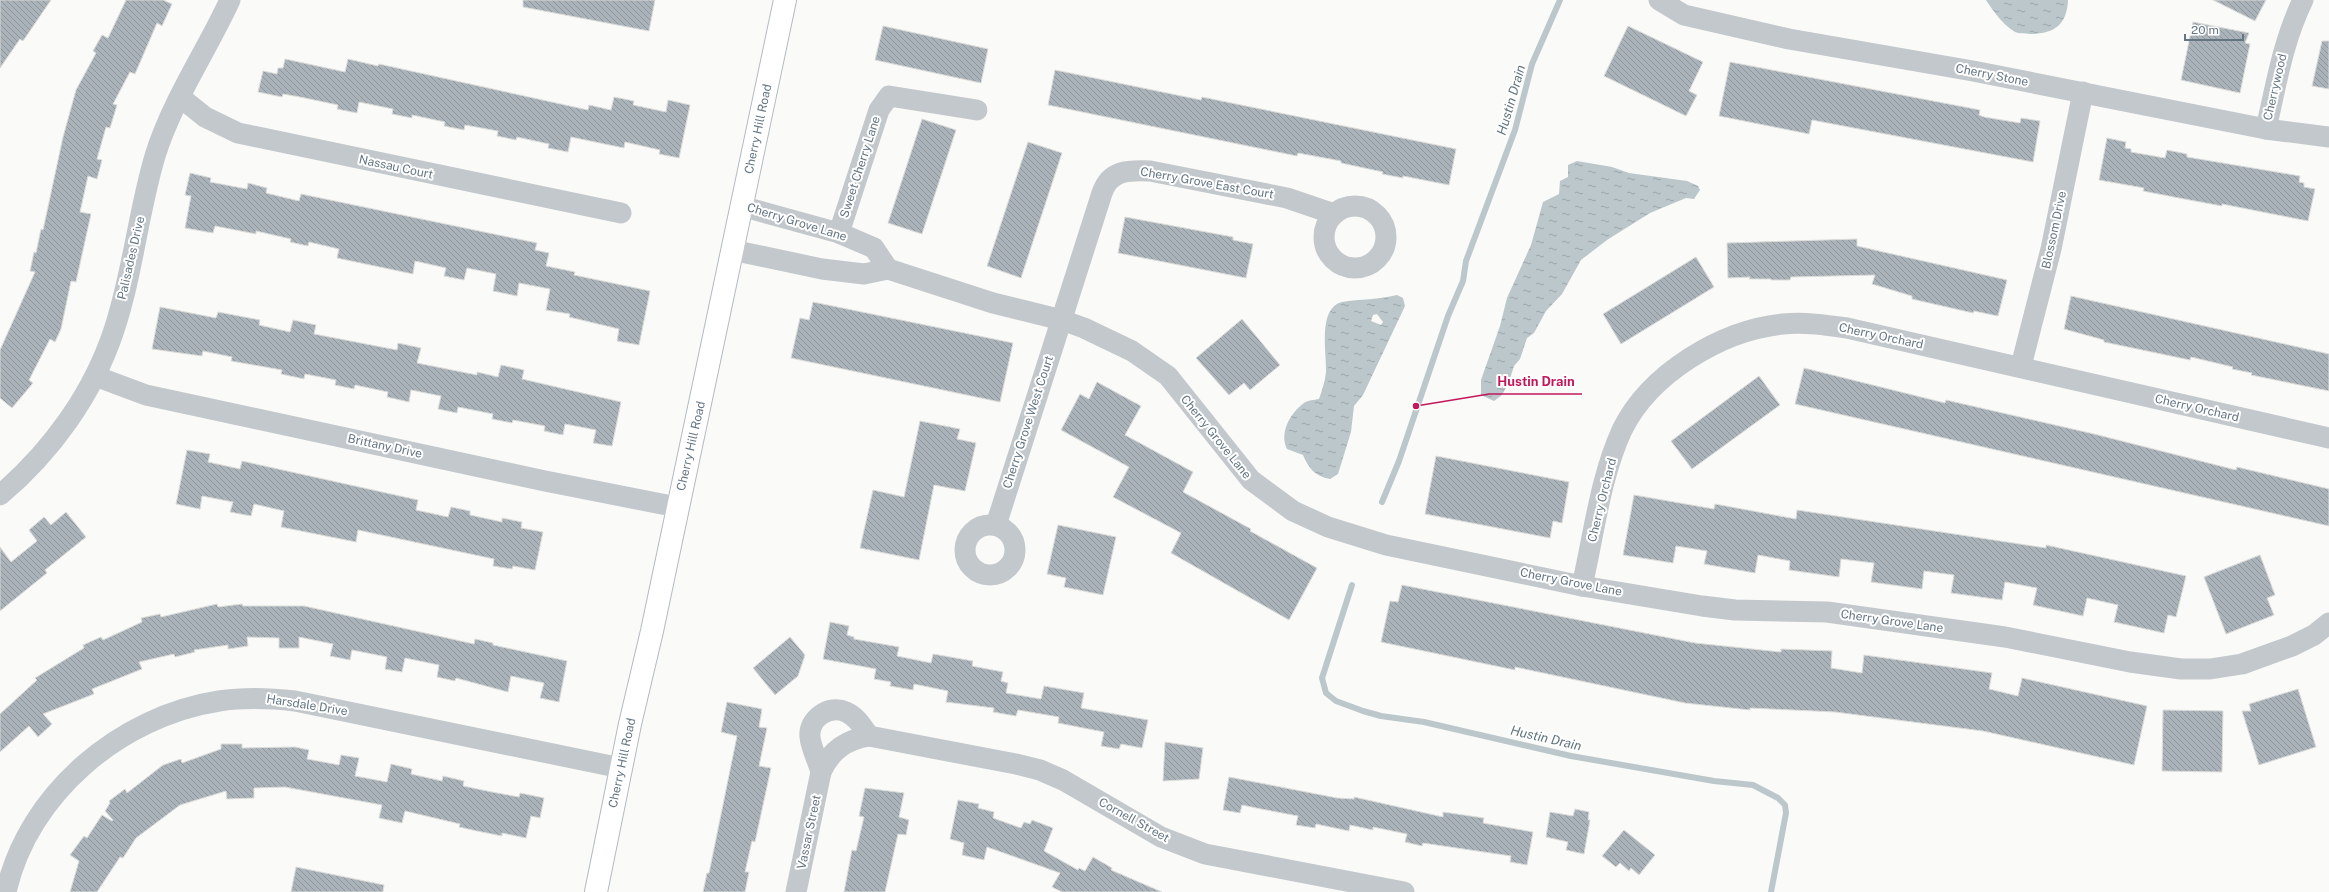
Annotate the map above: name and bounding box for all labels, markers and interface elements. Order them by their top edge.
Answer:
scale bar [2185,16,2243,42]
text: 20 m [2191,23,2219,37]
street label: Cherrywood [2261,52,2289,122]
street label: Cherry Stone [1955,61,2030,89]
water label: Hustin Drain [1494,63,1528,137]
street label: Cherry Hill Road [742,83,774,175]
street label: Sweet Cherry Lane [837,114,883,220]
street label: Nassau Court [358,152,435,182]
street label: Cherry Grove East Court [1139,164,1275,202]
street label: Blossom Drive [2039,190,2069,270]
street label: Cherry Grove Lane [745,200,849,244]
street label: Palisades Drive [115,215,147,301]
street label: Cherry Orchard [1838,320,1924,352]
street label: Cherry Grove West Court [1000,354,1056,490]
callout: Hustin Drain [1489,369,1582,394]
text: Hustin Drain [1497,374,1575,389]
street label: Cherry Grove Lane [1178,392,1254,482]
street label: Cherry Orchard [2154,392,2240,424]
street label: Cherry Hill Road [674,400,708,492]
street label: Brittany Drive [346,431,424,461]
street label: Cherry Orchard [1585,457,1619,543]
street label: Cherry Grove Lane [1519,565,1623,599]
street label: Cherry Grove Lane [1840,607,1944,635]
street label: Harsdale Drive [265,692,349,718]
street label: Cherry Hill Road [606,717,638,809]
water label: Hustin Drain [1509,723,1583,753]
street label: Vassar Street [794,793,824,870]
street label: Cornell Street [1096,795,1172,845]

